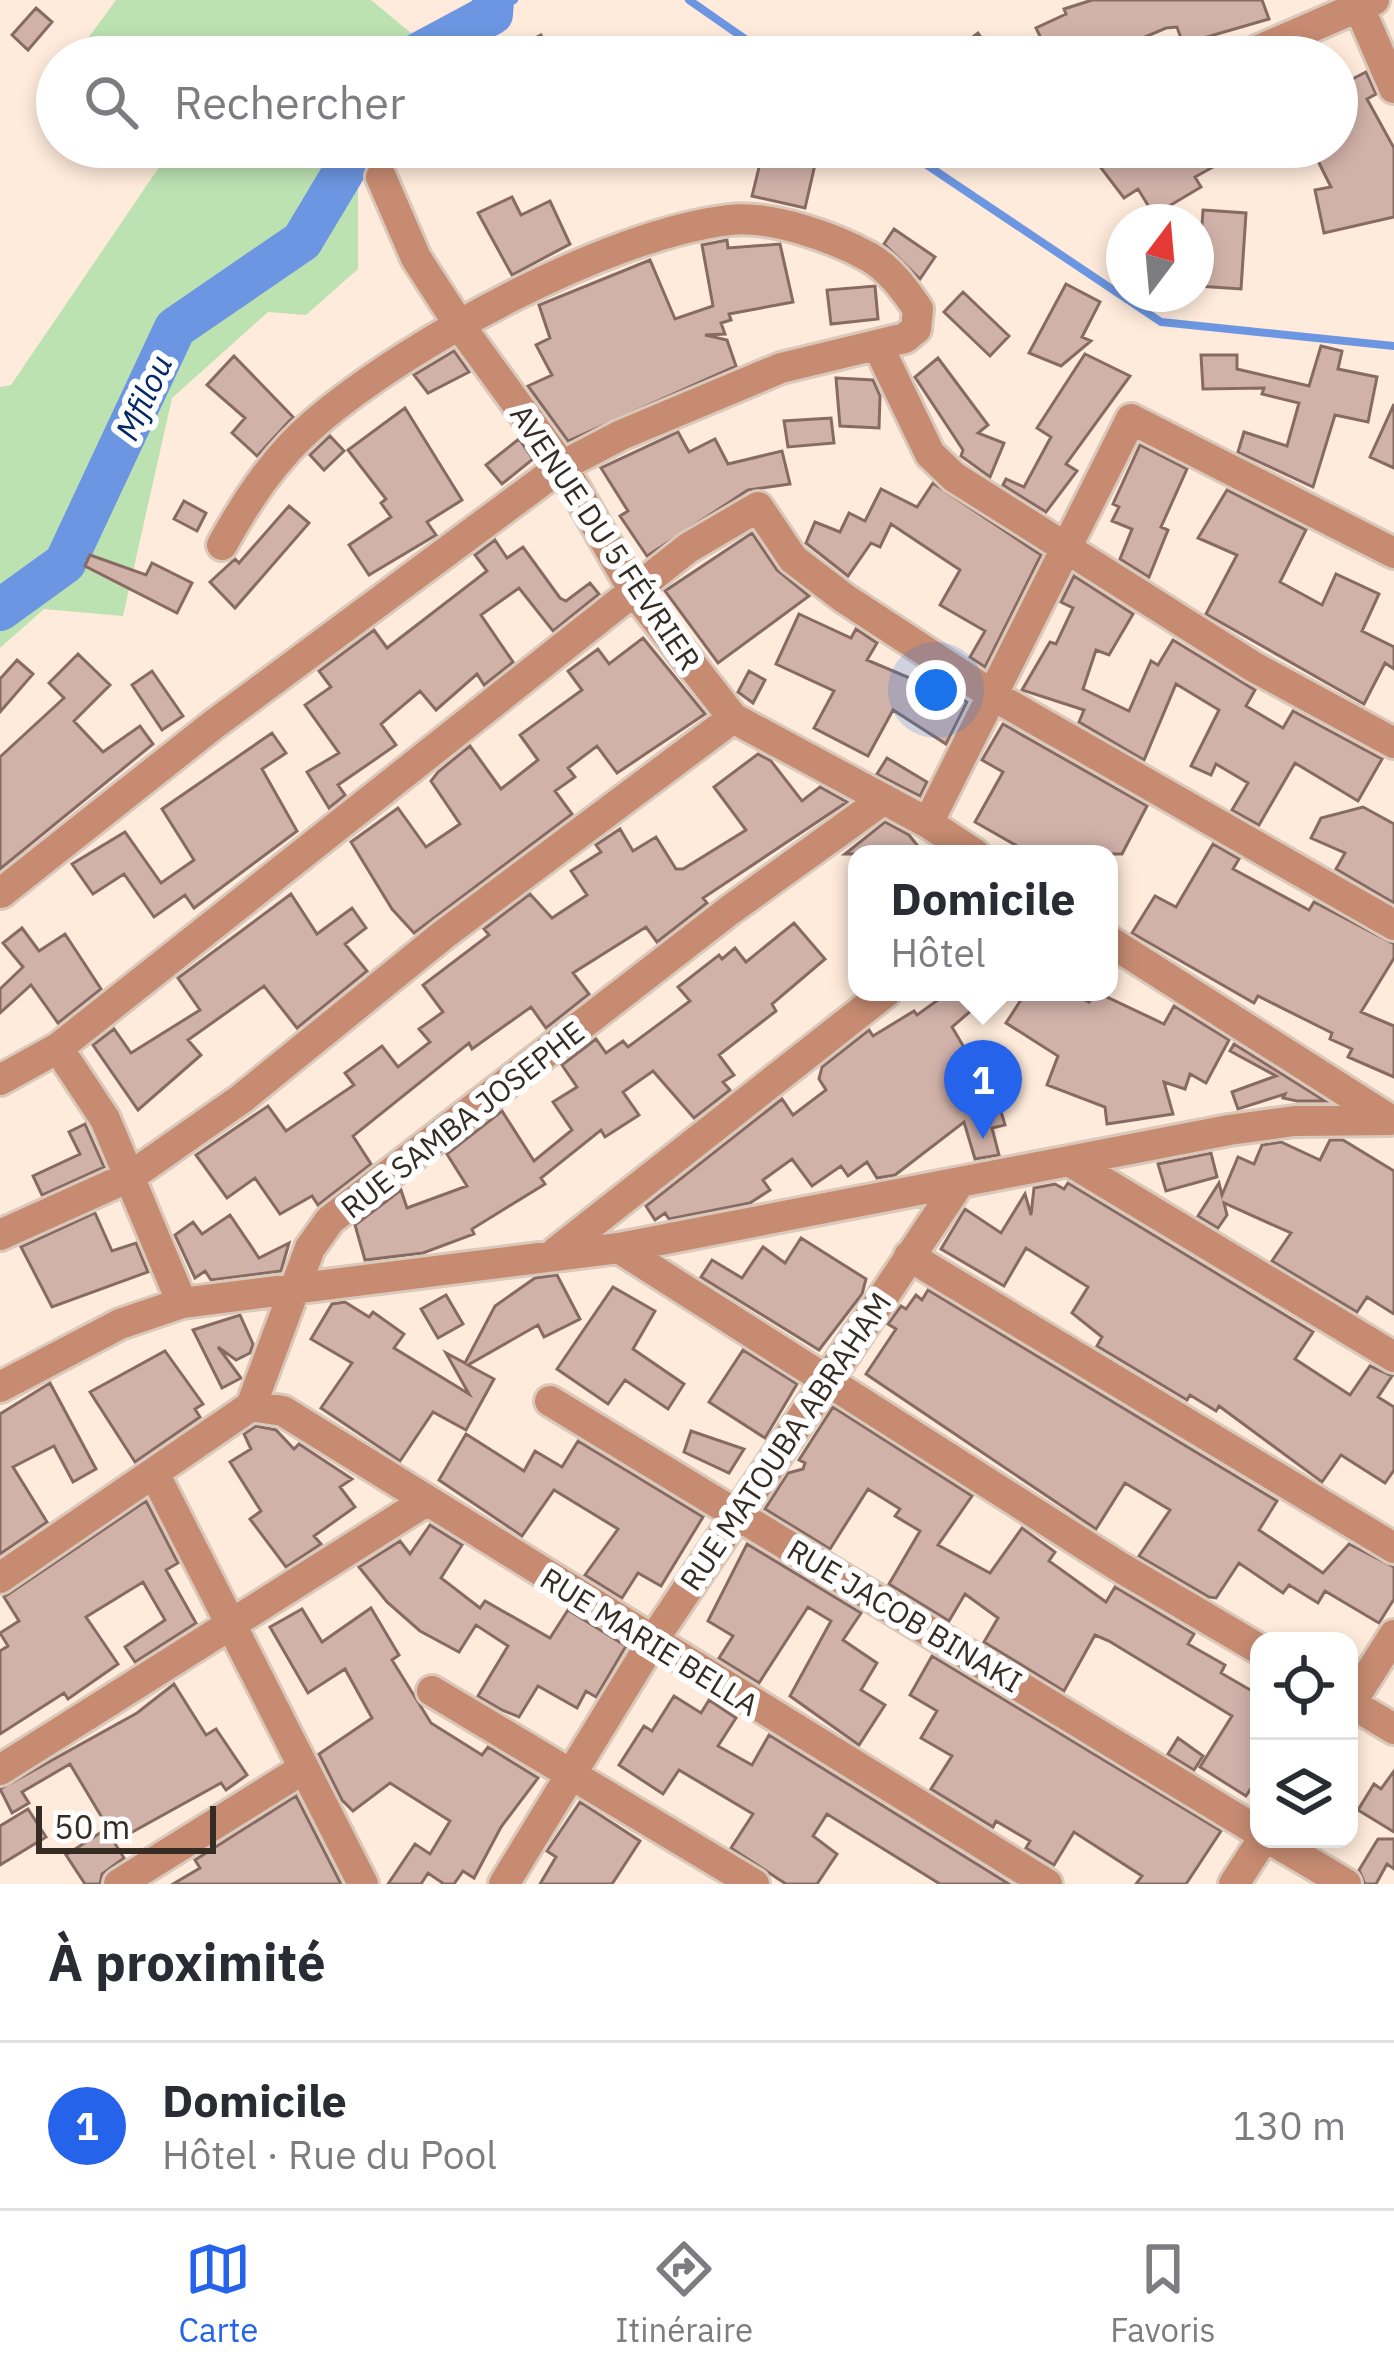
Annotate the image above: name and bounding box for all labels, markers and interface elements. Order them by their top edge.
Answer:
search box [36,36,1358,168]
icon: search [78,69,144,135]
text: Rechercher [174,73,405,131]
north arrow [1106,204,1214,312]
water label: Mfilou [105,347,181,447]
street label: AVENUE DU 5 FÉVRIER [502,397,710,677]
your location [906,660,966,720]
popup [848,845,1118,1001]
text: Domicile [891,869,1075,927]
text: Hôtel [891,927,986,978]
street label: RUE SAMBA JOSEPHE [332,1012,592,1226]
pin: 1 [944,1040,1022,1139]
street label: RUE MATOUBA ABRAHAM [671,1285,899,1597]
street label: RUE JACOB BINAKI [781,1530,1029,1700]
street label: RUE MARIE BELLA [534,1558,766,1724]
map controls [1250,1632,1358,1848]
button: locate [1250,1632,1358,1740]
button: layers [1250,1740,1358,1848]
scale bar [36,1800,216,1853]
text: 50 m [54,1805,130,1848]
text: À proximité [48,1929,326,1995]
text: Domicile [162,2071,347,2129]
text: 1 [75,2100,99,2151]
text: 130 m [1233,2100,1346,2151]
text: Hôtel · Rue du Pool [162,2129,497,2180]
tab: Carte [178,2236,258,2351]
tab: Itinéraire [615,2236,753,2351]
tab: Favoris [1110,2236,1216,2351]

